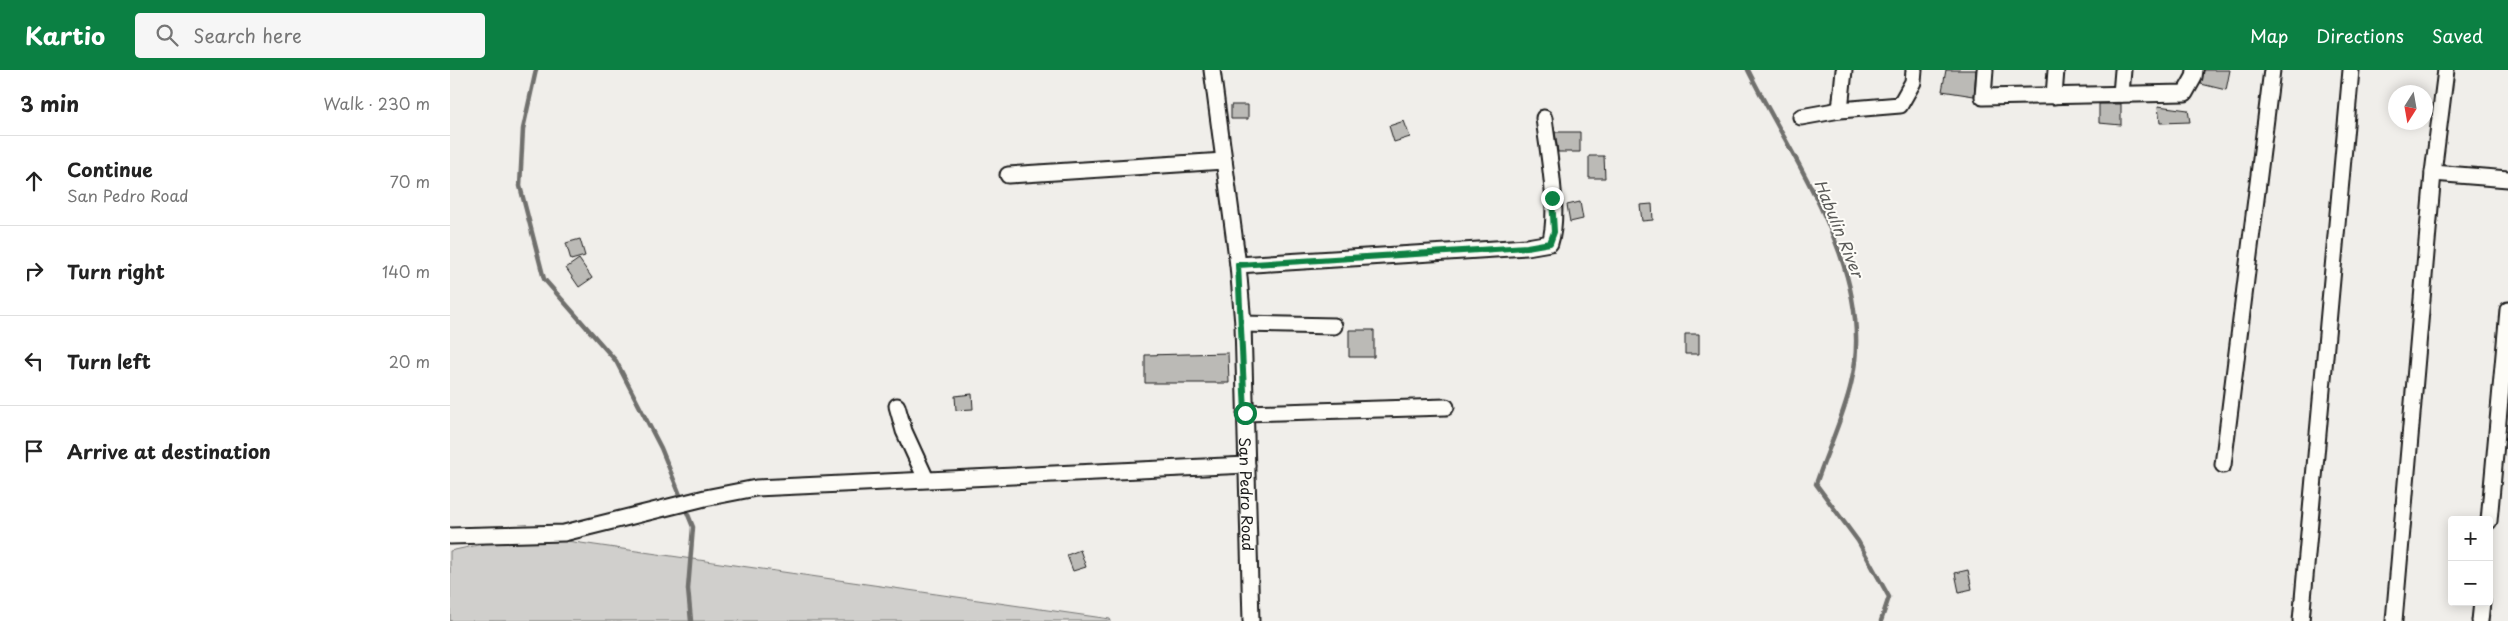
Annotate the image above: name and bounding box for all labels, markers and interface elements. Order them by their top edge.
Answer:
search box [135,13,485,58]
text: Kartio [25,17,105,53]
icon: search [153,21,181,49]
text: Search here [193,21,302,49]
text: Map [2250,22,2288,49]
text: Directions [2316,22,2404,49]
text: Saved [2432,22,2483,49]
north arrow [2388,85,2433,130]
text: 3 min [20,87,79,119]
text: Walk · 230 m [323,91,430,115]
text: Continue [67,155,153,183]
icon: ahead [20,167,48,195]
text: 70 m [390,169,430,193]
water label: Habulin River [1809,175,1872,283]
text: San Pedro Road [67,183,189,207]
route end [1541,187,1564,210]
icon: right [20,257,48,285]
text: Turn right [67,257,165,285]
text: 140 m [382,259,430,283]
icon: left [20,347,48,375]
text: Turn left [67,347,151,375]
text: 20 m [389,349,430,373]
route start [1234,402,1257,425]
icon: arrive [20,437,48,465]
text: Arrive at destination [67,437,271,465]
street label: San Pedro Road [1235,437,1261,551]
map controls [2448,516,2493,606]
button: + [2448,516,2493,561]
button: − [2448,561,2493,606]

